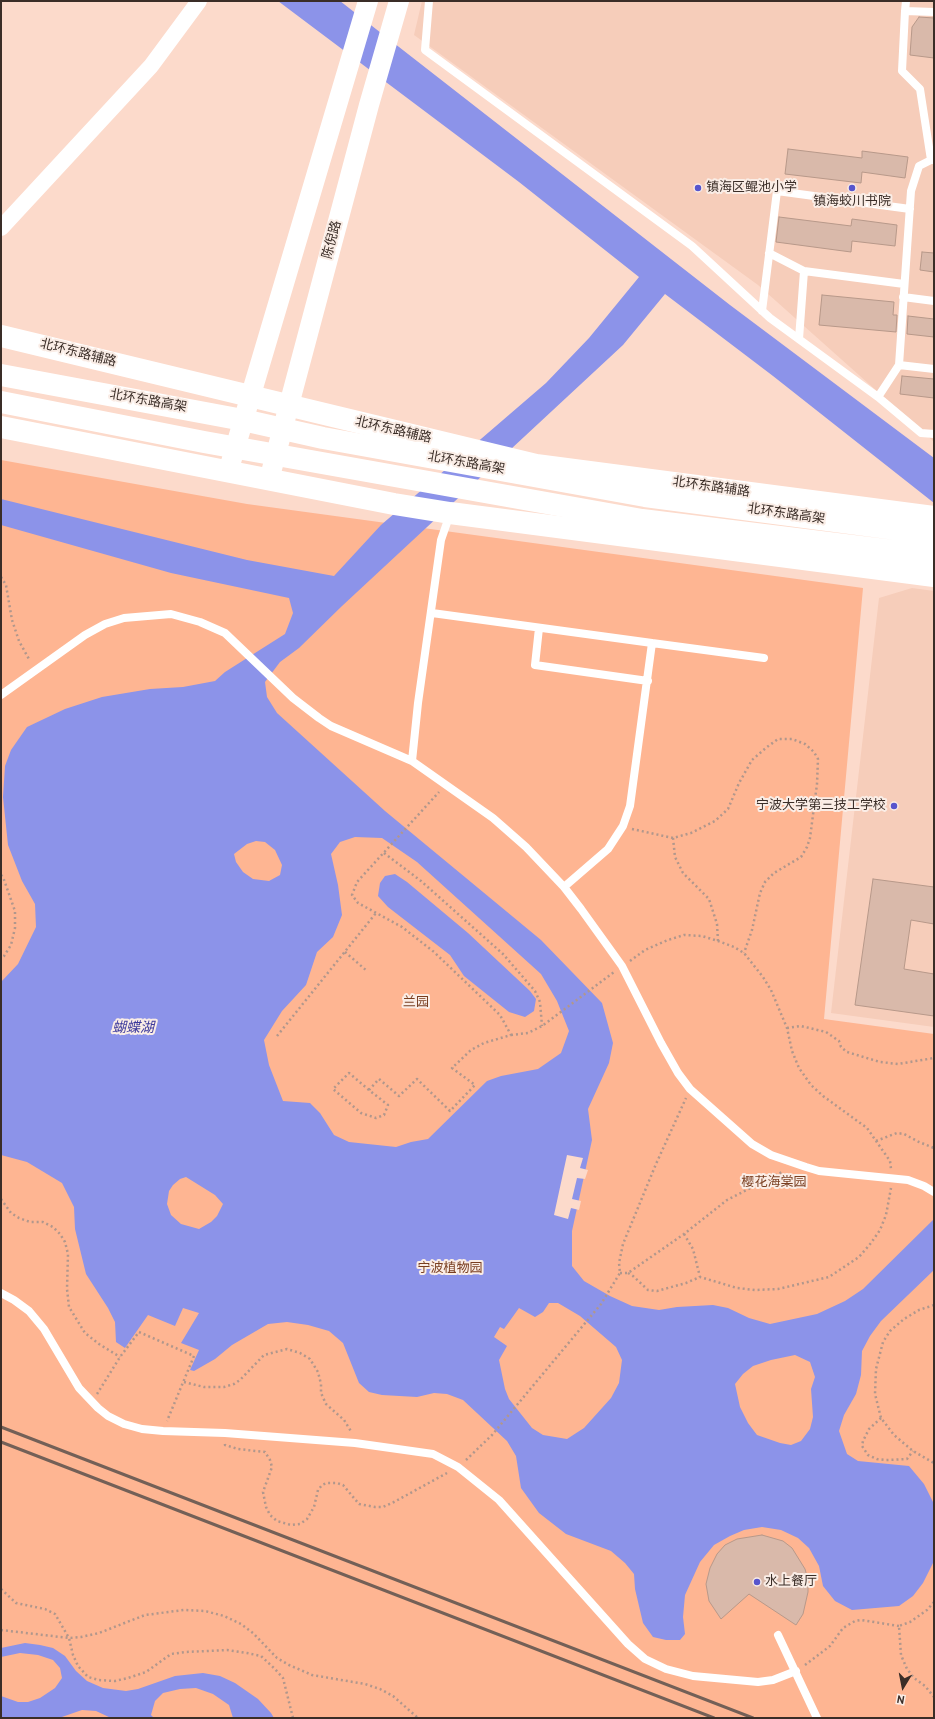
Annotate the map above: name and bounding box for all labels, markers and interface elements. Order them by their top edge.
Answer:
place label: 镇海区鲲池小学 [706,180,797,196]
marker: 镇海区鲲池小学 [693,183,703,193]
marker: 镇海蛟川书院 [847,183,857,193]
place label: 镇海蛟川书院 [813,194,891,210]
street label: 陈倪路 [320,219,346,261]
street label: 北环东路辅路 [38,337,118,371]
street label: 北环东路高架 [108,388,188,416]
street label: 北环东路辅路 [353,415,433,447]
street label: 北环东路高架 [426,450,506,478]
street label: 北环东路辅路 [671,475,751,501]
street label: 北环东路高架 [746,502,826,528]
place label: 宁波大学第三技工学校 [756,798,886,814]
marker: 宁波大学第三技工学校 [889,801,899,811]
park label: 兰园 [403,995,429,1011]
water label: 蝴蝶湖 [112,1021,154,1037]
park label: 樱花海棠园 [742,1175,806,1191]
park label: 宁波植物园 [418,1261,482,1277]
place label: 水上餐厅 [765,1574,817,1590]
marker: 水上餐厅 [752,1577,762,1587]
north arrow [883,1667,923,1707]
text: N [896,1691,906,1706]

